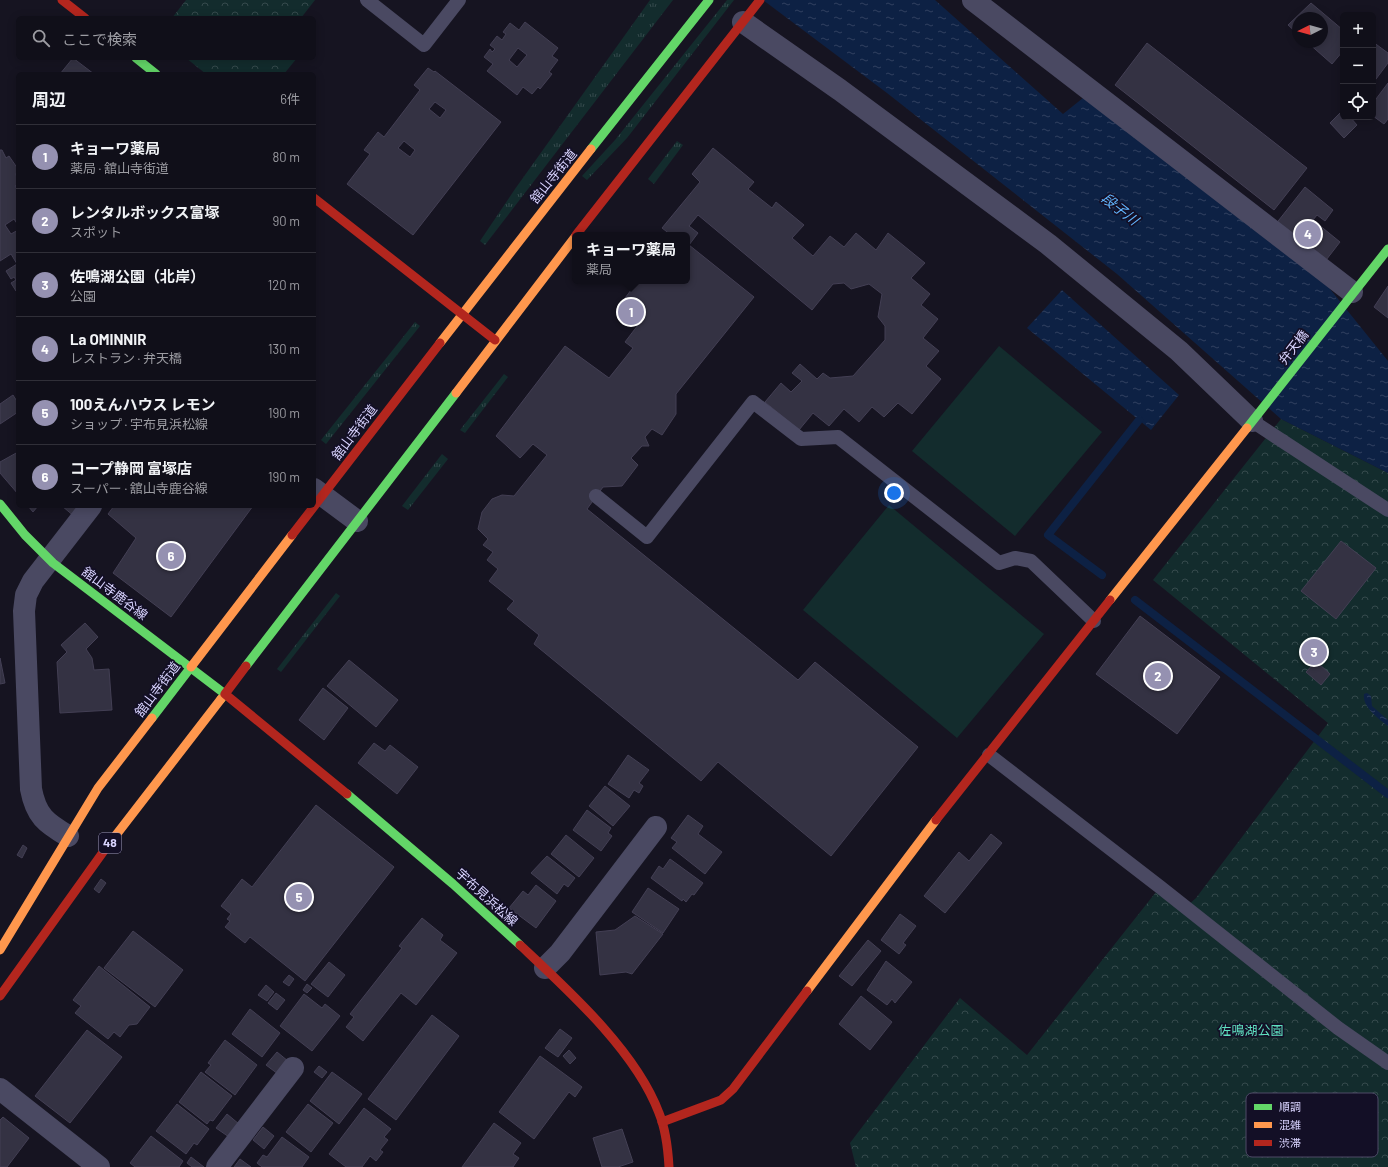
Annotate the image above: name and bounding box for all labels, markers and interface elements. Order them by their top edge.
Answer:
north arrow [1292,12,1328,48]
map controls [1340,12,1376,120]
button: + [1340,12,1376,48]
search box [16,16,316,60]
icon: search [30,27,52,49]
text: ここで検索 [62,30,137,48]
button: − [1340,48,1376,84]
button: locate [1340,84,1376,120]
text: 周辺 [32,89,66,109]
text: 6件 [280,91,300,107]
text: キョーワ薬局 [70,139,160,157]
street label: 舘山寺街道 [526,146,580,206]
text: 1 [43,149,47,165]
text: 80 m [273,149,300,165]
text: 薬局 · 舘山寺街道 [70,160,169,176]
water label: 段子川 [1099,189,1144,229]
text: レンタルボックス富塚 [70,203,220,221]
text: 2 [41,213,49,229]
text: 90 m [273,213,300,229]
pin: 4 [1295,219,1321,249]
text: スポット [70,224,122,240]
popup [572,232,690,284]
text: キョーワ薬局 [586,240,676,258]
text: 薬局 [586,261,612,277]
text: 佐鳴湖公園（北岸） [70,267,205,285]
text: 3 [41,277,49,293]
text: 120 m [268,277,300,293]
text: 公園 [70,288,96,304]
pin: 1 [618,297,644,327]
street label: 弁天橋 [1275,327,1311,367]
text: La OMINNIR [70,330,147,348]
text: 4 [41,341,49,357]
text: 130 m [268,341,300,357]
text: レストラン · 弁天橋 [70,350,182,366]
text: 100えんハウス レモン [70,395,215,413]
street label: 舘山寺街道 [328,401,380,463]
text: 5 [41,405,49,421]
text: 190 m [268,405,300,421]
text: ショップ · 宇布見浜松線 [70,416,208,432]
text: コープ静岡 富塚店 [70,459,192,477]
text: 6 [42,469,48,485]
text: 190 m [268,469,300,485]
text: スーパー · 舘山寺鹿谷線 [70,480,208,496]
your location [884,483,904,503]
pin: 6 [158,541,184,571]
street label: 舘山寺鹿谷線 [79,563,151,623]
pin: 3 [1301,637,1327,667]
street label: 舘山寺街道 [131,658,183,720]
pin: 2 [1145,661,1171,691]
road number: 48 [99,833,121,853]
street label: 宇布見浜松線 [453,865,521,929]
pin: 5 [286,882,312,912]
park label: 佐鳴湖公園 [1218,1022,1284,1038]
legend [1246,1093,1378,1157]
text: 順調 [1279,1100,1301,1113]
text: 混雑 [1279,1118,1301,1131]
text: 渋滞 [1279,1136,1301,1149]

